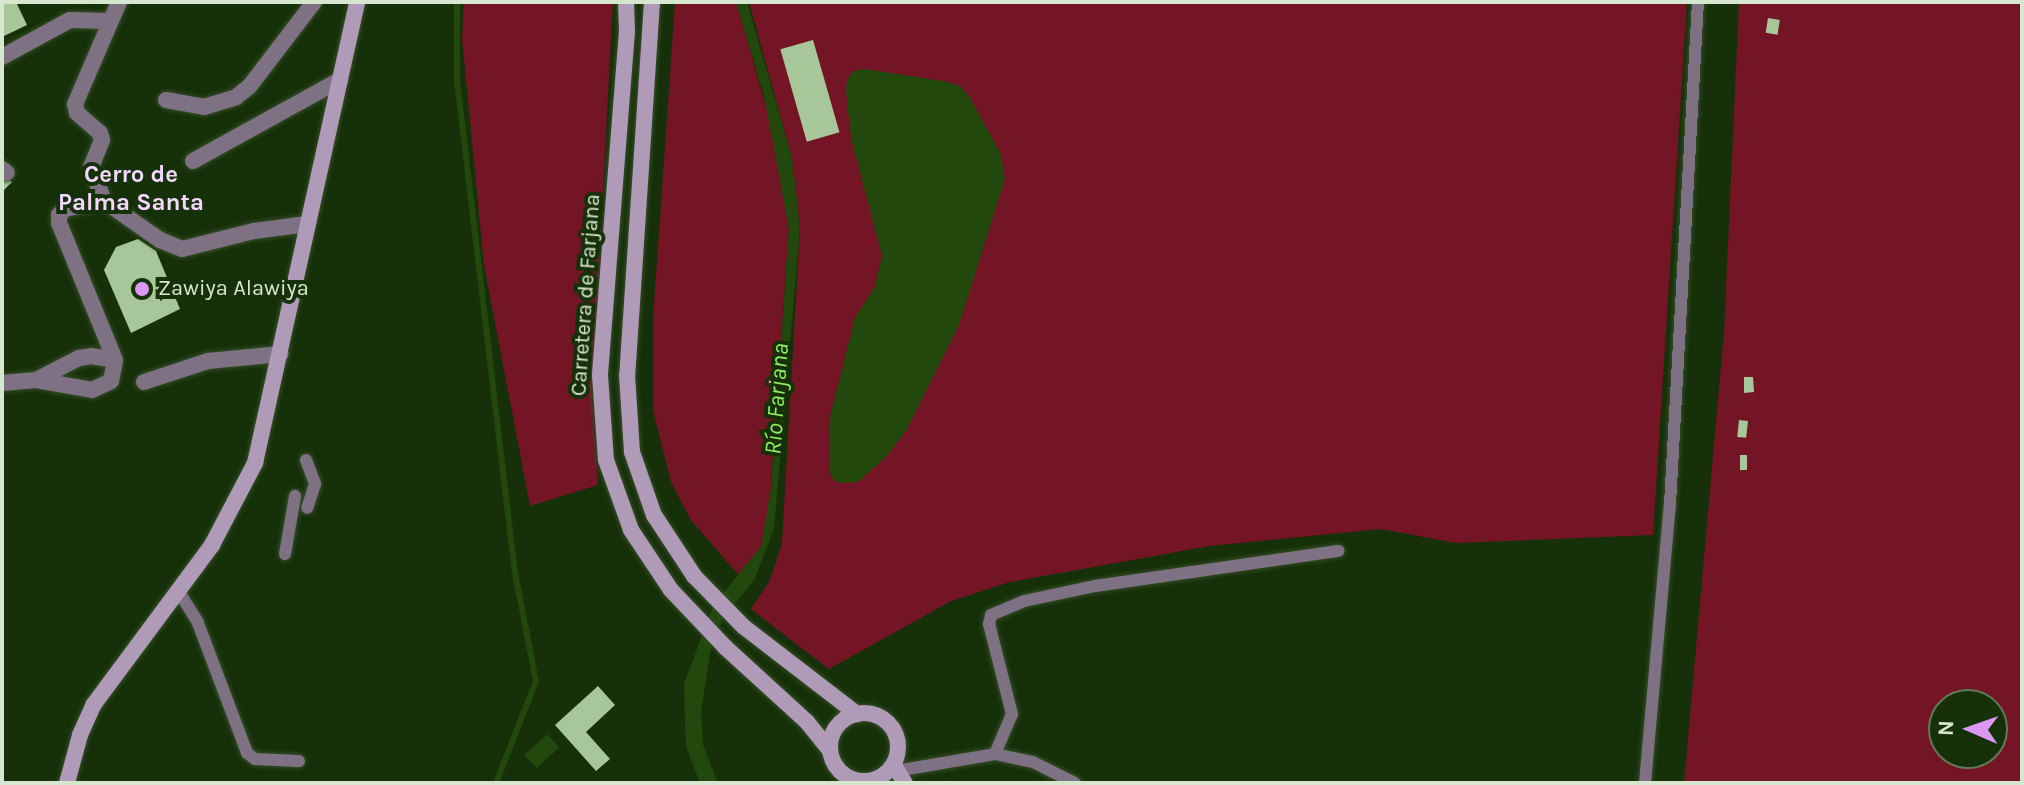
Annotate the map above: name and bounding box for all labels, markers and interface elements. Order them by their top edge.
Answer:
district label: Cerro de Palma Santa [58,161,204,217]
street label: Carretera de Farjana [566,193,606,397]
place label: Zawiya Alawiya [158,276,309,302]
marker: Zawiya Alawiya [133,280,151,298]
water label: Río Farjana [759,342,795,456]
north arrow [1928,689,2008,769]
text: N [1933,720,1959,737]

